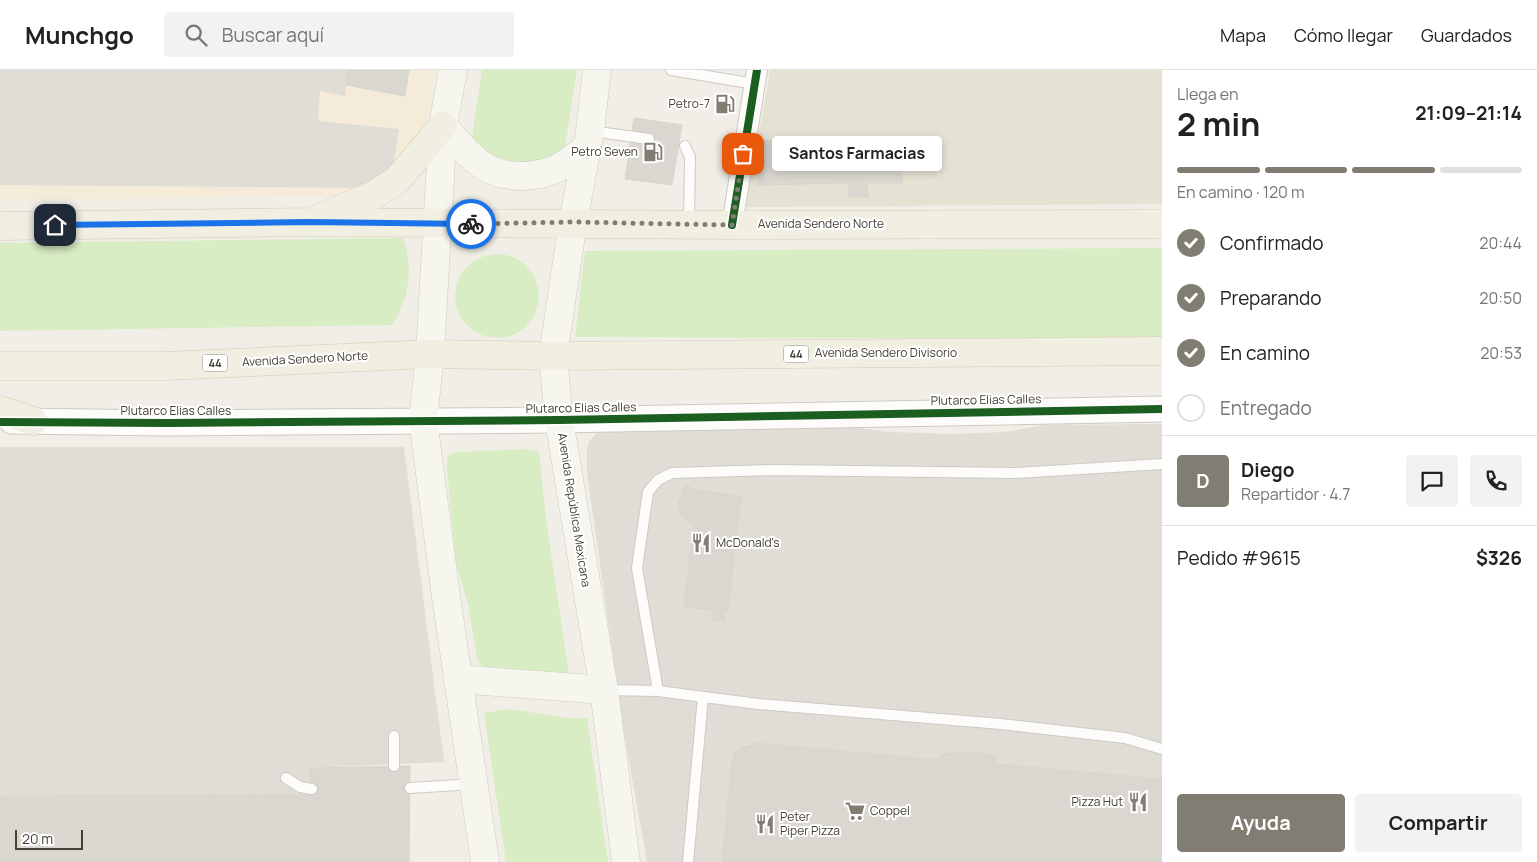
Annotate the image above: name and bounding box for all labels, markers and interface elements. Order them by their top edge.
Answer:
search box [164,12,514,57]
text: Munchgo [25,18,134,51]
icon: search [182,21,210,49]
text: Buscar aquí [222,22,324,48]
text: Mapa [1220,23,1266,47]
text: Cómo llegar [1294,23,1393,47]
text: Guardados [1421,23,1512,47]
text: Llega en [1177,83,1238,105]
fuel station icon: Petro-7 [714,93,736,115]
place label: Petro-7 [669,95,710,112]
text: 21:09–21:14 [1415,100,1522,126]
text: 2 min [1177,102,1260,146]
pin [722,133,764,175]
callout: Santos Farmacias [773,136,943,172]
icon: bag [729,140,757,168]
fuel station icon: Petro Seven [642,141,664,163]
text: Santos Farmacias [789,142,925,164]
place label: Petro Seven [571,143,638,160]
text: En camino · 120 m [1177,181,1305,203]
courier [446,199,496,249]
pin [34,204,76,246]
icon: bike [457,210,485,238]
icon: home [41,211,69,239]
street label: Avenida Sendero Norte [758,215,884,232]
icon: check [1177,229,1205,257]
text: Confirmado [1220,230,1324,256]
text: 20:44 [1479,232,1522,254]
icon: check [1177,284,1205,312]
text: Preparando [1220,285,1322,311]
text: 20:50 [1479,287,1522,309]
icon: check [1177,339,1205,367]
text: En camino [1220,340,1310,366]
text: 20:53 [1480,342,1522,364]
street label: Avenida Sendero Divisorio [815,344,957,361]
road number: 44 [784,346,808,362]
street label: Avenida Sendero Norte [241,347,368,370]
road number: 44 [202,354,228,372]
street label: Plutarco Elias Calles [930,390,1042,409]
text: Entregado [1220,395,1312,421]
street label: Plutarco Elias Calles [525,398,637,417]
street label: Plutarco Elias Calles [121,402,231,419]
street label: Avenida República Mexicana [554,432,595,588]
button: chat [1406,455,1458,507]
button: phone [1470,455,1522,507]
text: Diego [1241,457,1295,483]
text: D [1196,468,1210,494]
text: Repartidor · 4.7 [1241,483,1350,505]
restaurant icon: McDonald's [690,532,712,554]
place label: McDonald's [716,534,780,551]
text: Pedido #9615 [1177,545,1301,571]
text: $326 [1476,545,1522,571]
restaurant icon: Pizza Hut [1127,791,1149,813]
place label: Pizza Hut [1071,793,1123,810]
button: Ayuda [1177,794,1345,852]
button: Compartir [1355,794,1522,852]
supermarket icon: Coppel [844,800,866,822]
place label: Coppel [870,802,910,819]
place label: Peter Piper Pizza [780,808,840,839]
restaurant icon: Peter Piper Pizza [754,813,776,835]
scale bar [15,827,82,850]
text: 20 m [22,829,53,848]

